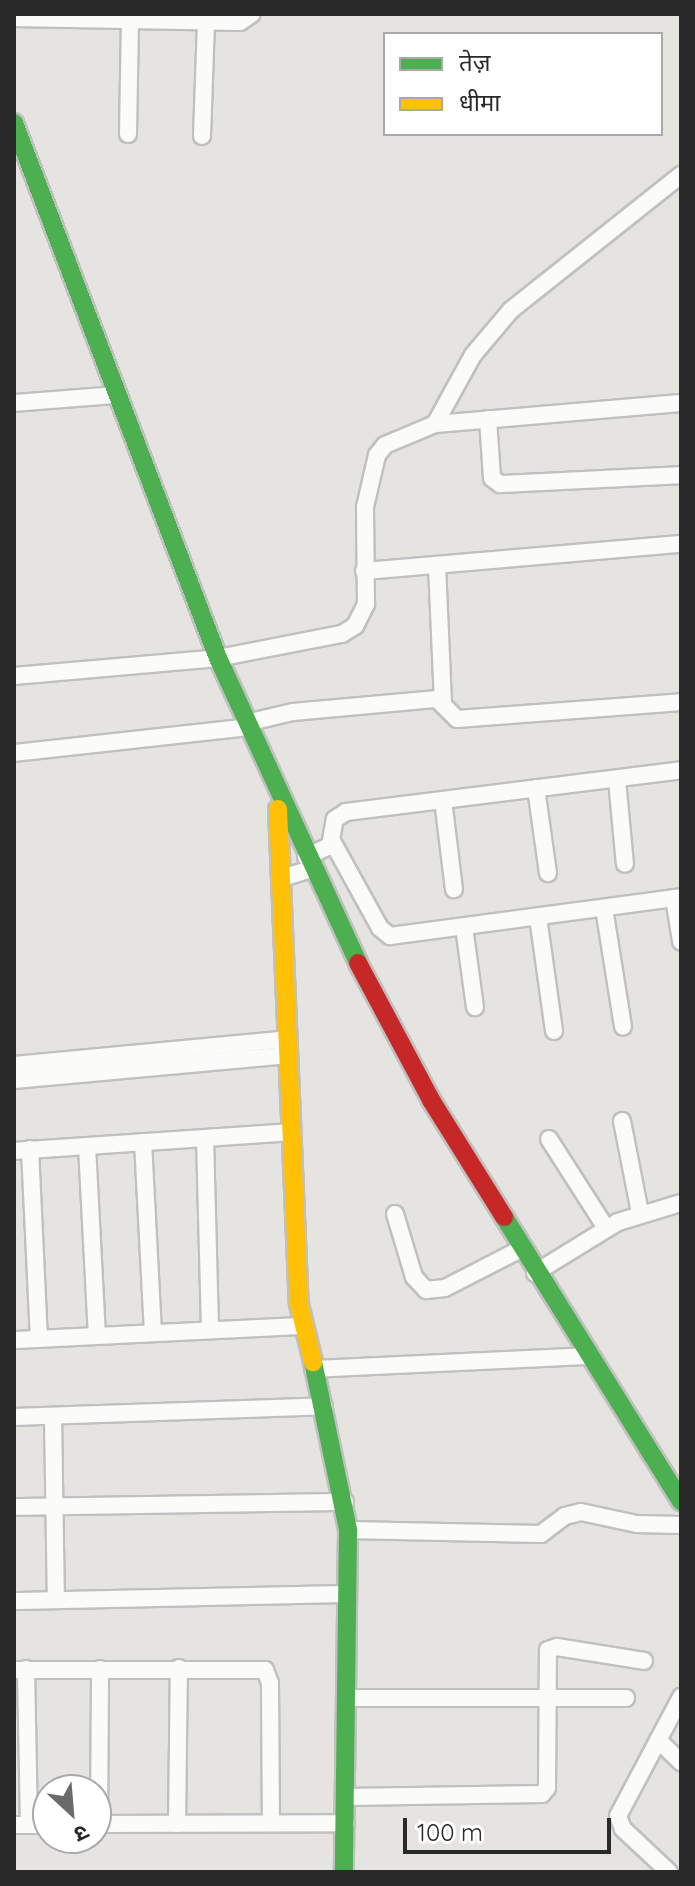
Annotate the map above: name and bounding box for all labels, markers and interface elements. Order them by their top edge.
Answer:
legend [383,32,663,136]
text: तेज़ [459,47,491,77]
text: धीमा [459,87,501,117]
north arrow [32,1774,112,1854]
scale bar [407,1802,615,1852]
text: 100 m [417,1817,483,1847]
text: उ [70,1818,94,1849]

